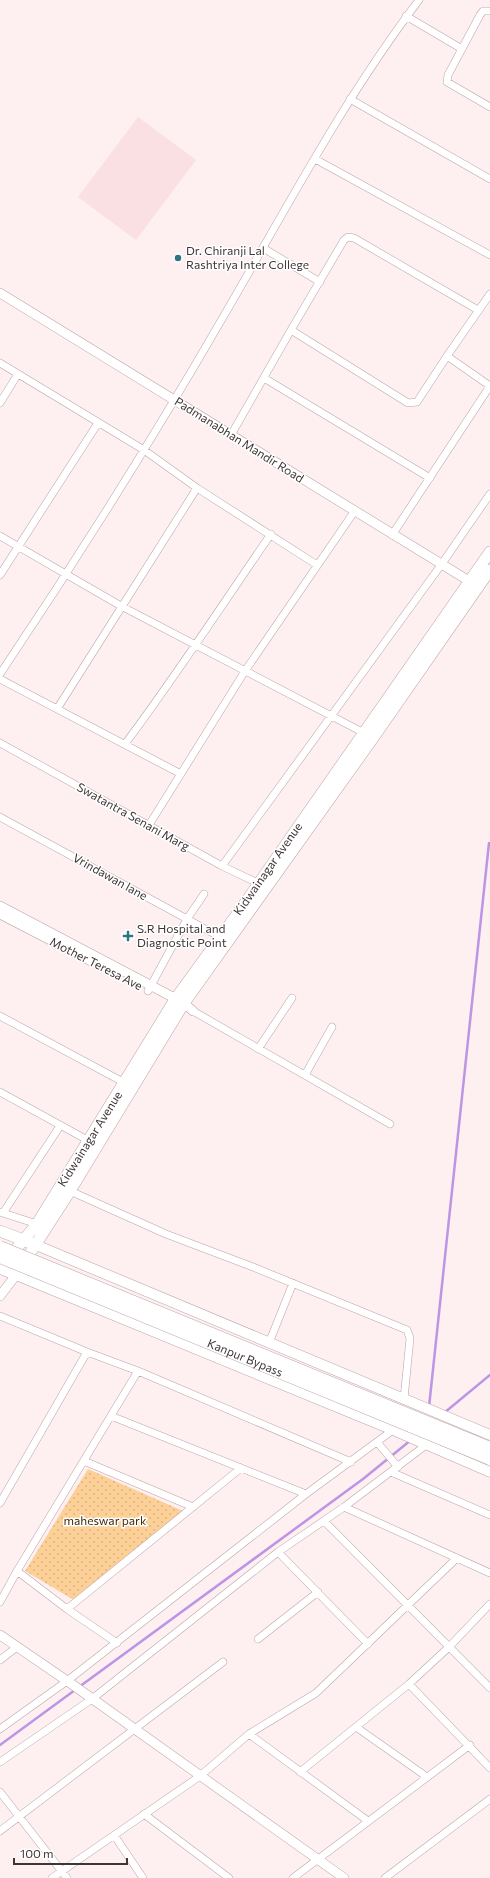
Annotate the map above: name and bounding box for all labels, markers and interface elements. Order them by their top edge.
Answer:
place label: Dr. Chiranji Lal Rashtriya Inter College [186,243,309,271]
marker: Dr. Chiranji Lal Rashtriya Inter College [173,253,183,263]
street label: Padmanabhan Mandir Road [172,394,307,485]
street label: Swatantra Senani Marg [75,779,193,853]
street label: Kidwainagar Avenue [230,819,304,917]
street label: Vrindawan lane [71,850,150,902]
place label: S.R Hospital and Diagnostic Point [137,921,227,949]
marker: S.R Hospital and Diagnostic Point [122,930,134,942]
street label: Mother Teresa Ave [48,934,145,992]
street label: Kidwainagar Avenue [54,1088,124,1189]
street label: Kanpur Bypass [206,1335,285,1379]
park label: maheswar park [64,1513,147,1527]
scale bar [14,1840,127,1866]
text: 100 m [20,1846,54,1860]

